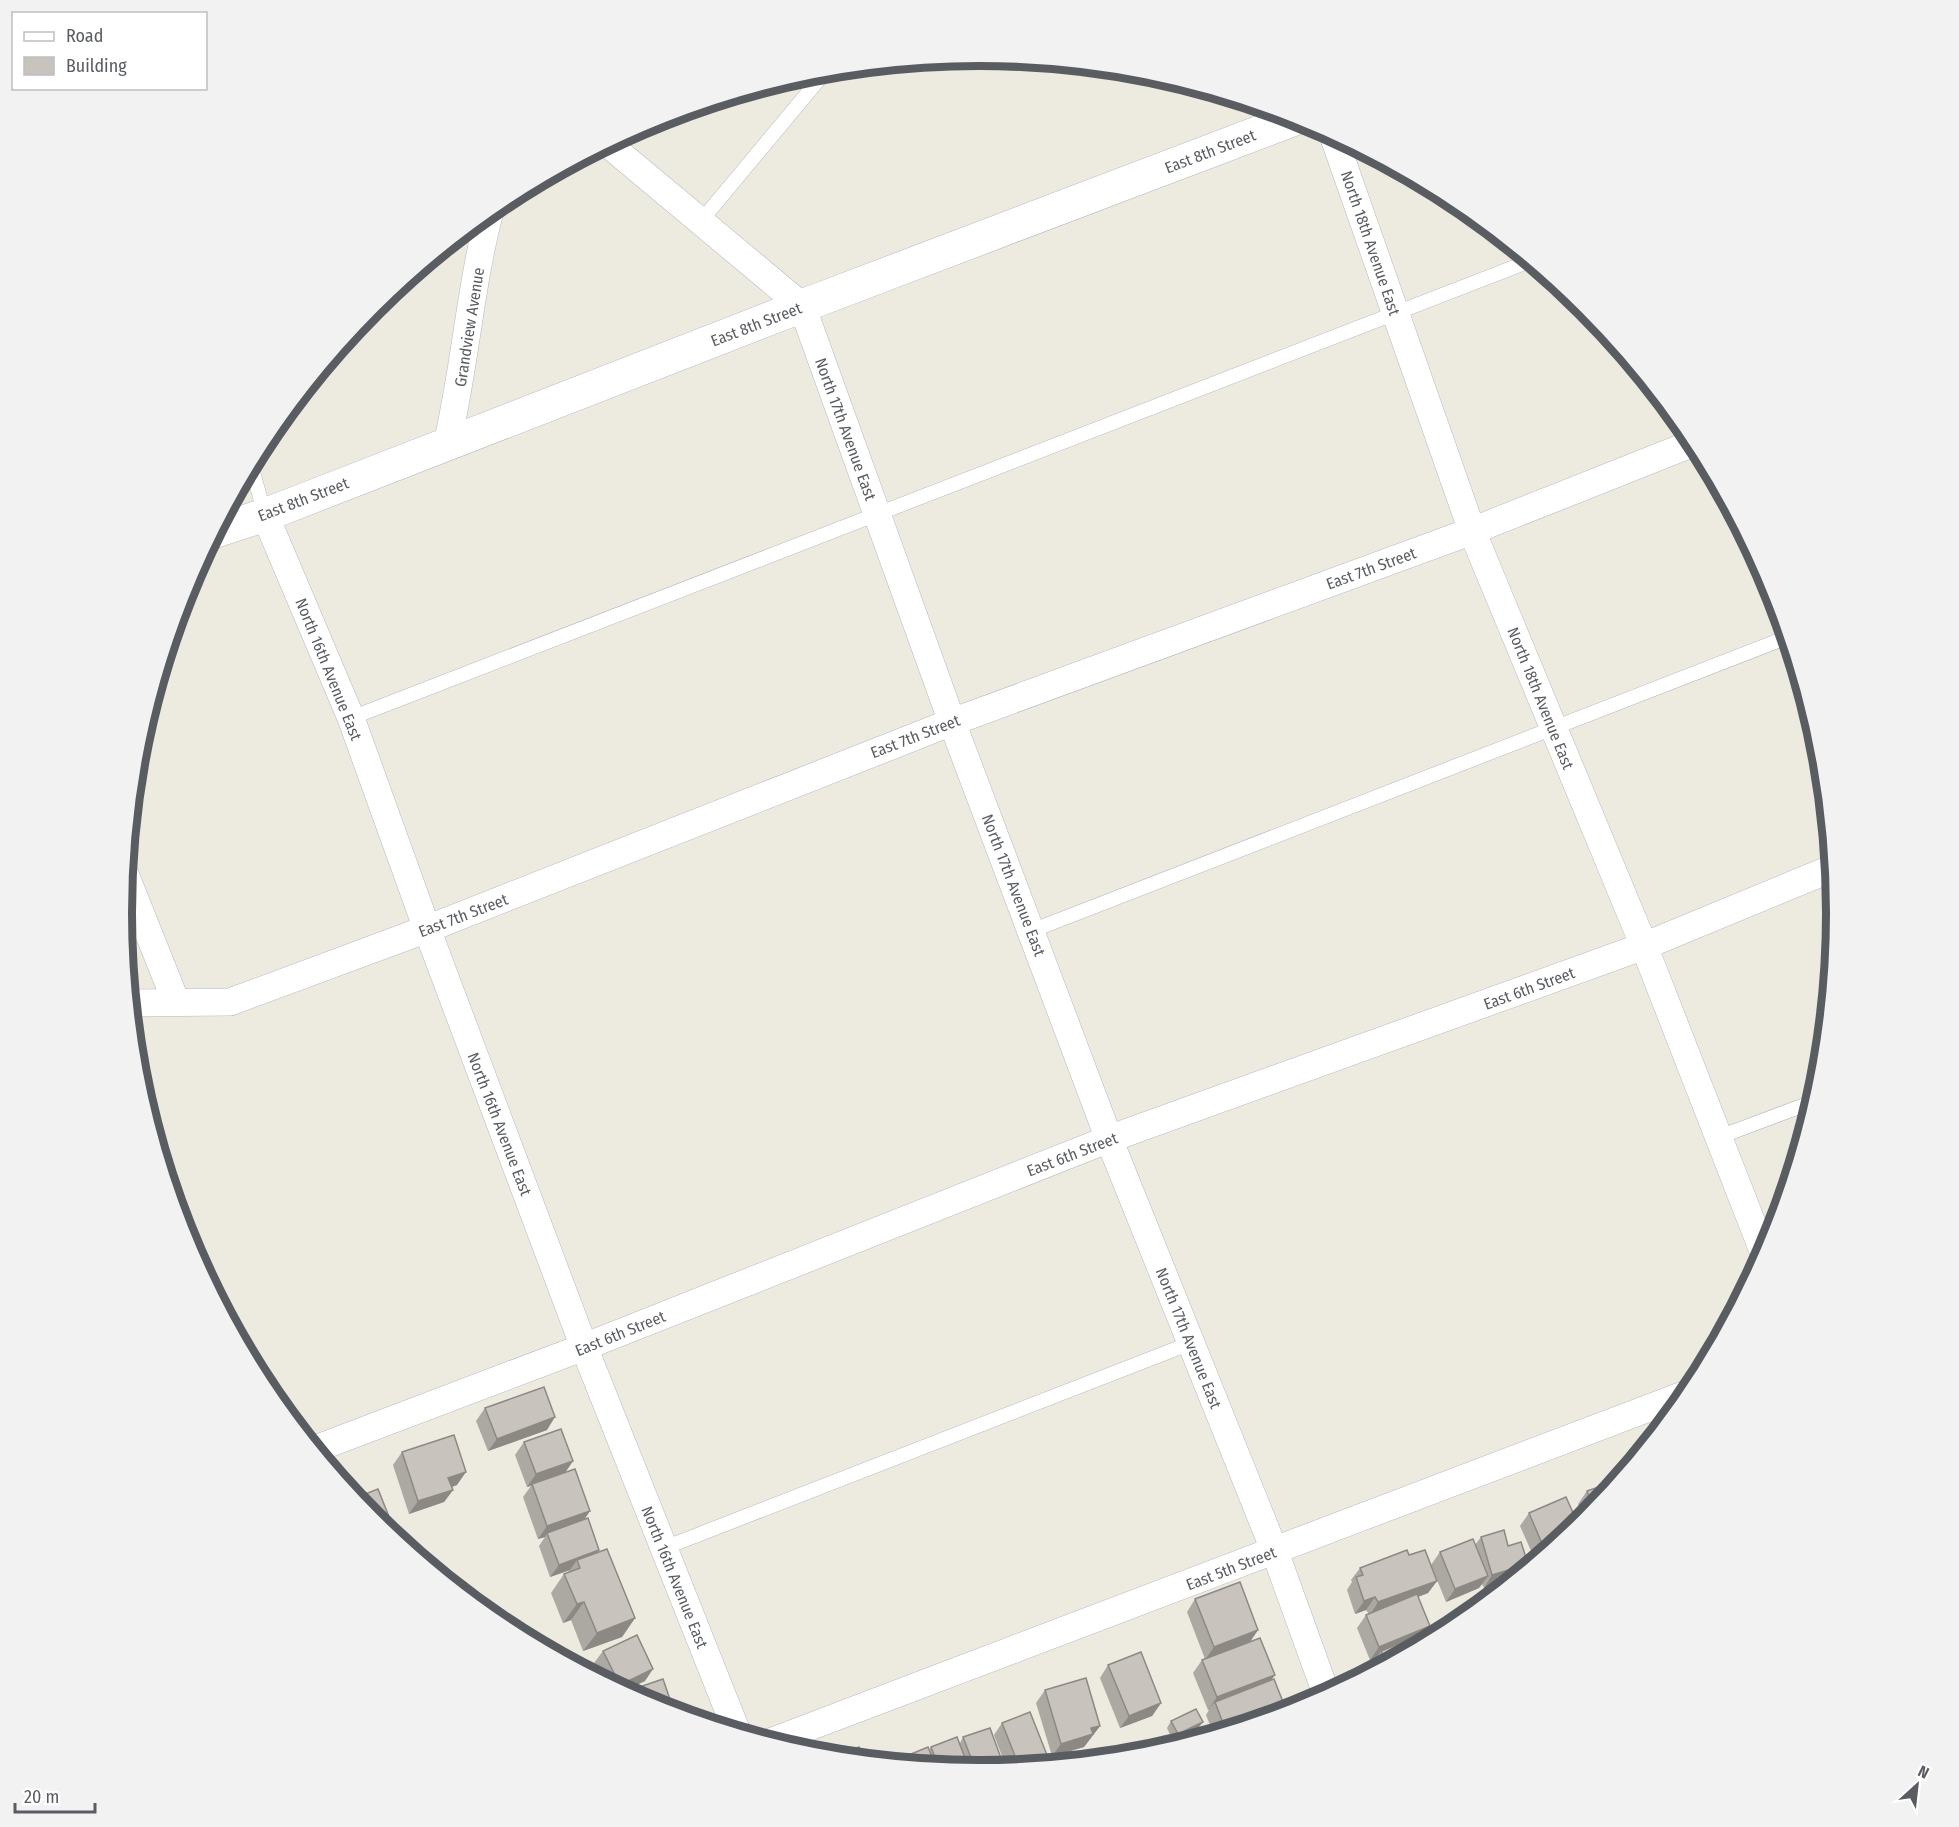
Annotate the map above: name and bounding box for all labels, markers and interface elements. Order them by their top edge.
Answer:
legend [12,12,207,90]
text: Road [66,25,103,47]
text: Building [66,55,127,77]
street label: East 8th Street [1162,125,1259,177]
street label: North 18th Avenue East [1337,168,1404,319]
street label: Grandview Avenue [451,266,488,388]
street label: East 8th Street [708,298,805,350]
street label: North 17th Avenue East [811,355,880,504]
street label: East 8th Street [255,473,352,525]
street label: East 7th Street [1324,543,1419,593]
street label: North 16th Avenue East [291,595,366,744]
street label: North 18th Avenue East [1503,624,1578,773]
street label: East 7th Street [868,710,963,762]
street label: North 17th Avenue East [978,812,1050,959]
street label: East 7th Street [416,889,511,941]
street label: East 6th Street [1481,963,1578,1014]
street label: North 16th Avenue East [463,1050,536,1199]
street label: East 6th Street [1024,1128,1121,1180]
street label: North 17th Avenue East [1152,1265,1226,1412]
street label: East 6th Street [572,1306,669,1360]
street label: North 16th Avenue East [637,1503,712,1652]
street label: East 5th Street [1183,1542,1280,1594]
north arrow [1887,1755,1947,1815]
text: N [1915,1761,1932,1783]
scale bar [15,1776,94,1814]
text: 20 m [24,1786,59,1808]

